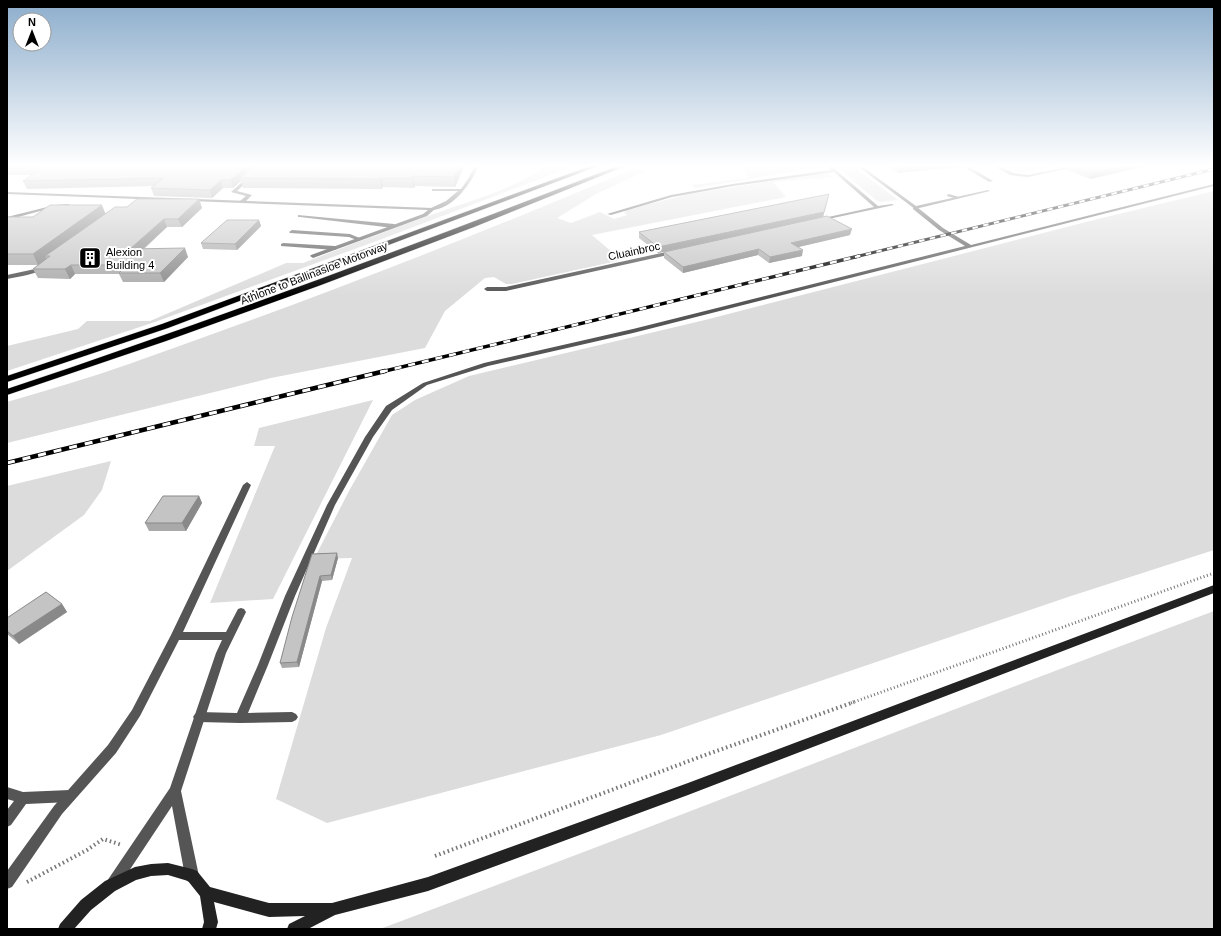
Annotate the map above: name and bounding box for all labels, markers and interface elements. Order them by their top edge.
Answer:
north arrow [12,12,52,52]
text: N [28,16,36,28]
street label: Athlone to Ballinasloe Motorway [239,239,390,307]
street label: Cluainbroc [607,240,661,262]
building icon: Alexion Building 4 [77,245,103,271]
place label: Alexion Building 4 [106,246,154,271]

